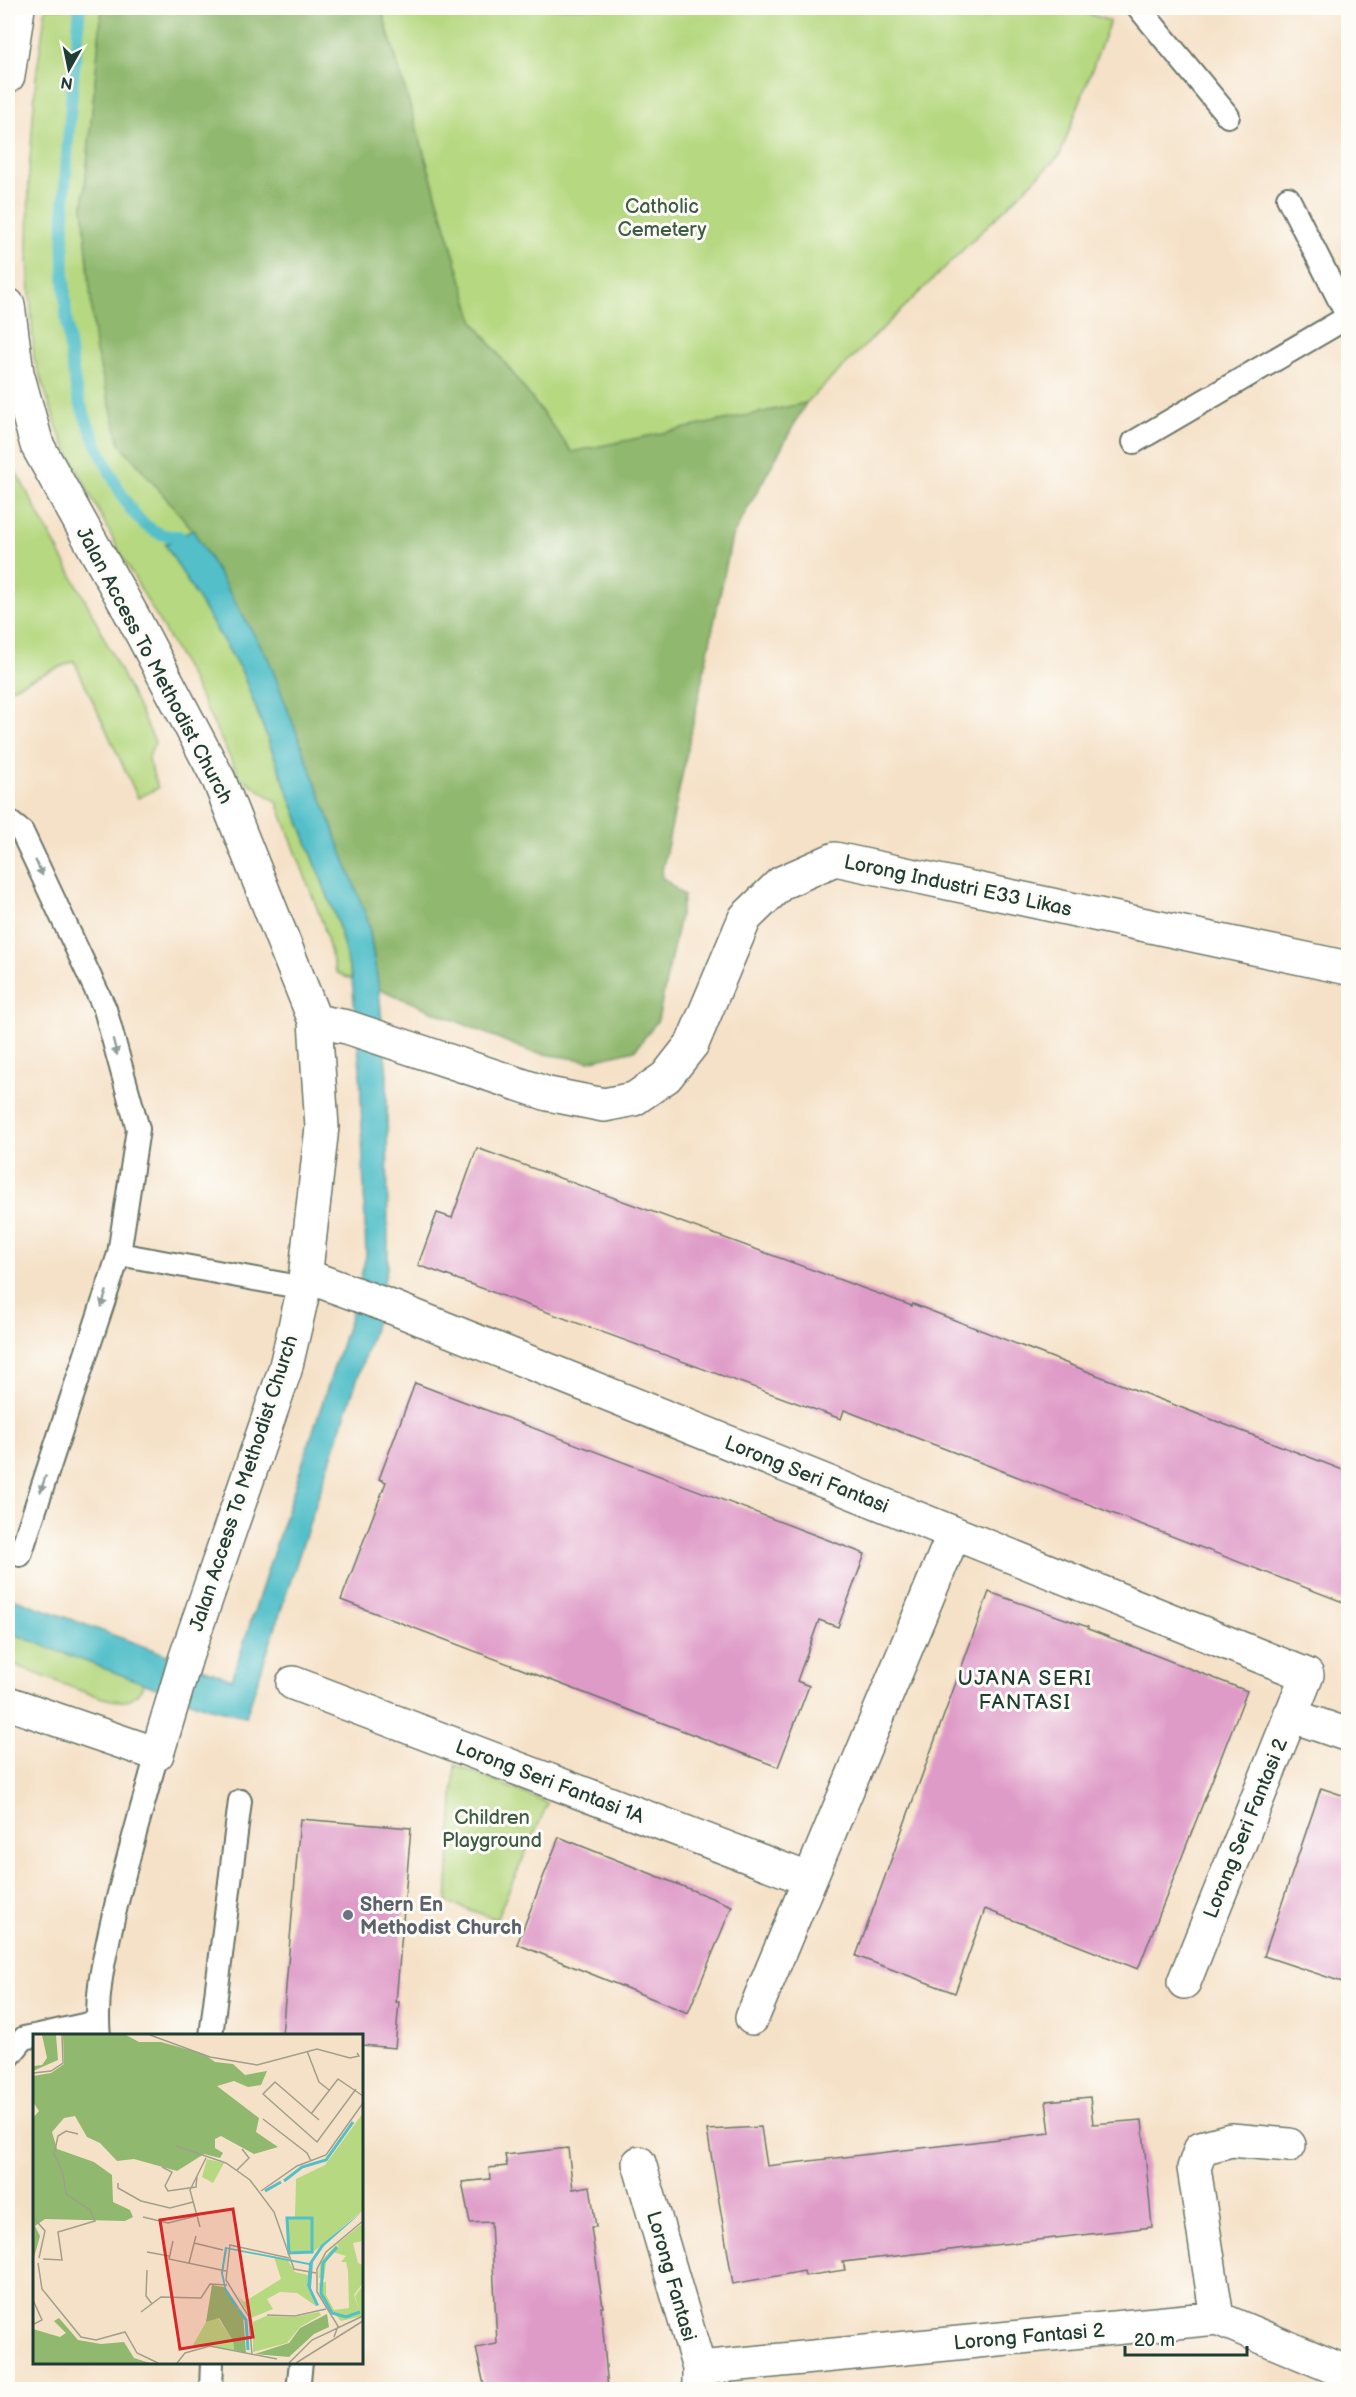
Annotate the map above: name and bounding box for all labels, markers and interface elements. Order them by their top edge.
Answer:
north arrow [39,39,99,99]
text: N [59,72,74,93]
park label: Catholic Cemetery [617,195,707,242]
street label: Jalan Access To Methodist Church [71,523,237,808]
street label: Lorong Industri E33 Likas [842,850,1074,922]
one-way arrow [35,860,44,877]
one-way arrow [111,1039,120,1057]
one-way arrow [99,1290,108,1308]
street label: Jalan Access To Methodist Church [185,1332,303,1634]
street label: Lorong Seri Fantasi [721,1431,892,1519]
one-way arrow [38,1475,47,1493]
district label: UJANA SERI FANTASI [957,1666,1093,1715]
street label: Lorong Seri Fantasi 1A [452,1735,648,1829]
street label: Lorong Seri Fantasi 2 [1199,1735,1293,1922]
park label: Children Playground [442,1806,542,1853]
place label: Shern En Methodist Church [360,1893,522,1940]
marker: Shern En Methodist Church [341,1908,355,1922]
inset map [33,2034,363,2364]
street label: Lorong Fantasi [641,2209,701,2344]
street label: Lorong Fantasi 2 [953,2318,1106,2356]
scale bar [1125,2319,1246,2357]
text: 20 m [1134,2330,1175,2351]

